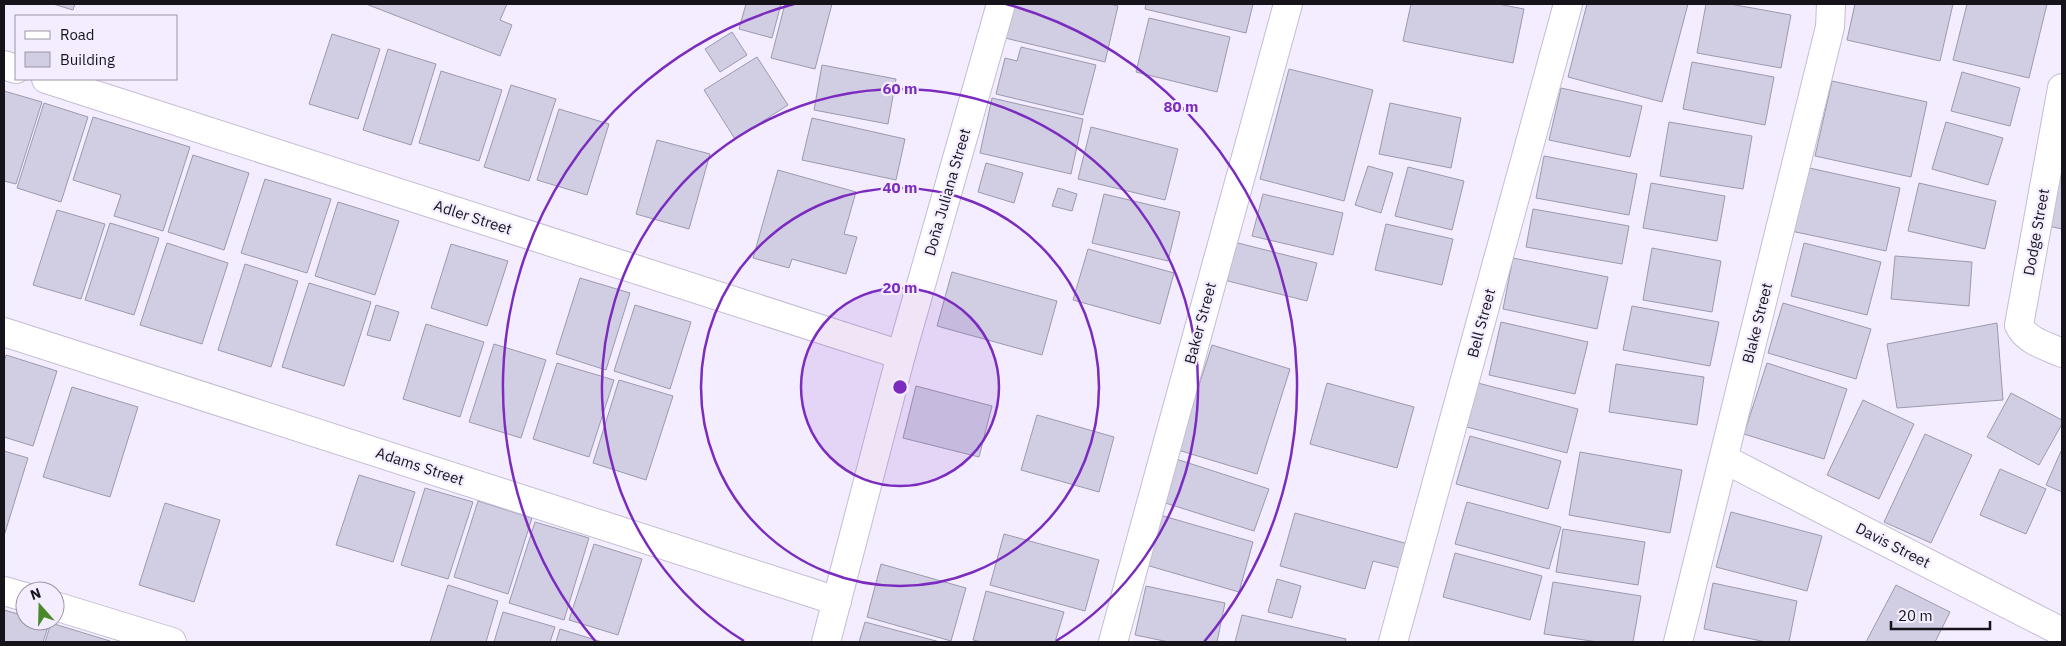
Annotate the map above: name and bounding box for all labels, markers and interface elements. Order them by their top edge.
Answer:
legend [15,15,178,80]
text: Road [60,25,95,44]
text: Building [60,50,115,69]
text: 60 m [883,79,917,98]
text: 80 m [1164,97,1198,116]
street label: Doña Juliana Street [920,126,974,258]
text: 40 m [883,178,917,197]
street label: Dodge Street [2019,187,2053,277]
street label: Adler Street [432,195,514,239]
text: 20 m [883,278,917,297]
street label: Baker Street [1180,280,1220,366]
street label: Blake Street [1738,281,1776,365]
street label: Bell Street [1463,286,1499,360]
centre of rings [891,378,909,396]
street label: Adams Street [374,443,466,489]
street label: Davis Street [1853,518,1933,572]
north arrow [15,581,65,631]
text: N [28,584,43,604]
scale bar [1891,598,1990,630]
text: 20 m [1898,606,1933,625]

